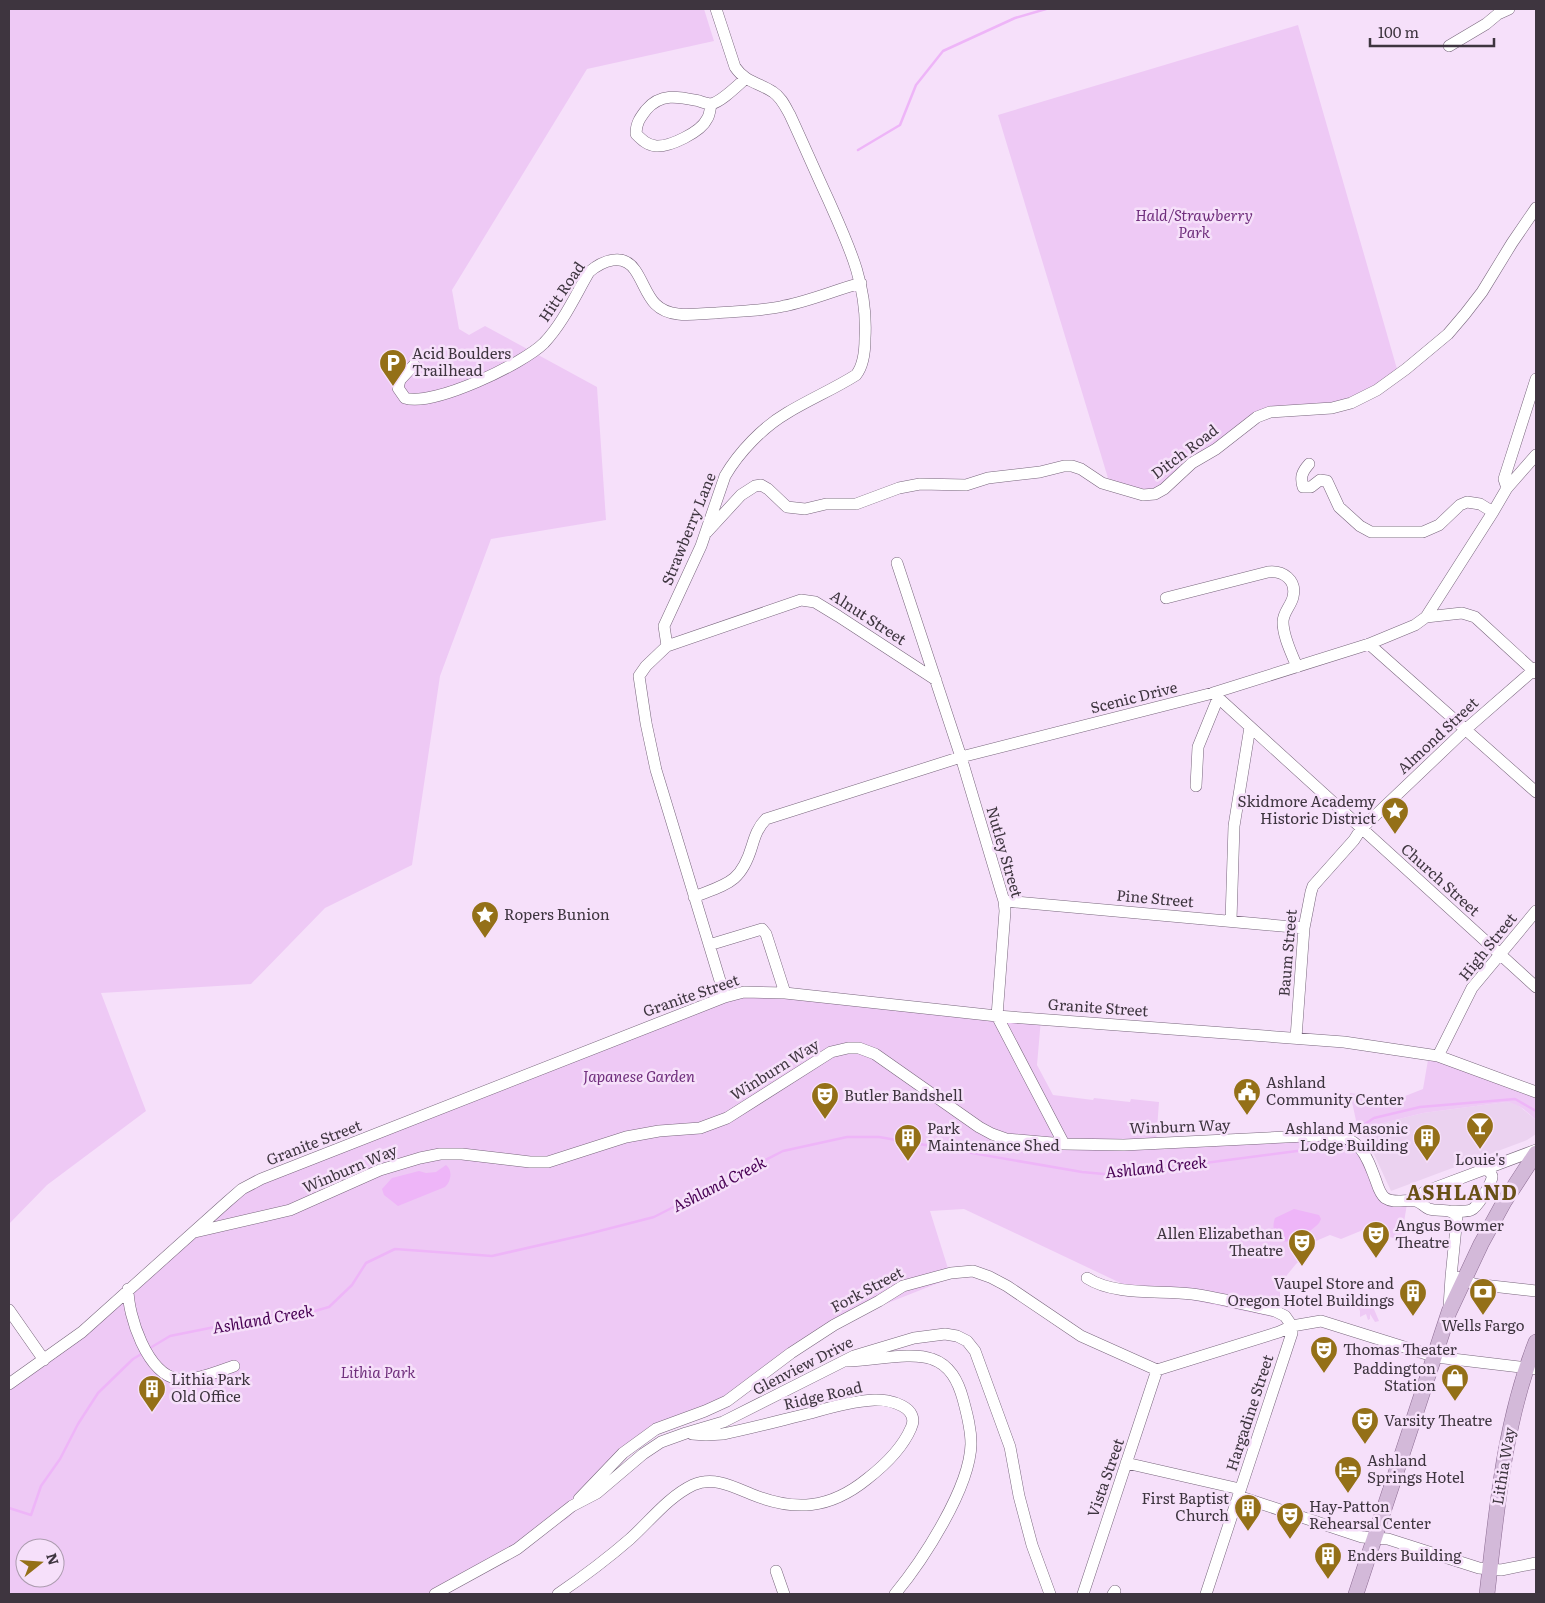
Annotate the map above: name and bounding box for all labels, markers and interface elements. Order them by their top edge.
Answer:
scale bar [1370,15,1494,47]
text: 100 m [1378,20,1419,43]
park label: Hald/Strawberry Park [1135,203,1253,243]
street label: Hitt Road [532,256,589,326]
place label: Acid Boulders Trailhead [412,341,511,381]
parking icon: Acid Boulders Trailhead [378,348,408,387]
street label: Ditch Road [1146,418,1222,484]
street label: Strawberry Lane [655,468,721,588]
street label: Alnut Street [826,584,911,650]
street label: Scenic Drive [1088,675,1180,718]
street label: Almond Street [1391,691,1483,779]
place label: Skidmore Academy Historic District [1238,789,1376,829]
place icon: Skidmore Academy Historic District [1380,796,1410,835]
street label: Nutley Street [981,803,1029,900]
street label: Church Street [1396,837,1486,921]
street label: Pine Street [1115,883,1195,912]
place icon: Ropers Bunion [470,900,500,939]
place label: Ropers Bunion [504,902,610,925]
street label: High Street [1452,907,1521,985]
street label: Baum Street [1271,908,1302,998]
street label: Granite Street [639,967,742,1022]
street label: Granite Street [1047,992,1149,1021]
street label: Winburn Way [725,1032,824,1105]
park label: Japanese Garden [583,1064,695,1087]
place label: Ashland Community Center [1266,1070,1404,1110]
public building icon: Ashland Community Center [1232,1077,1262,1116]
theatre icon: Butler Bandshell [810,1081,840,1120]
place label: Butler Bandshell [844,1083,963,1106]
bar icon: Louie's [1465,1111,1495,1150]
street label: Winburn Way [1129,1112,1231,1139]
street label: Granite Street [262,1113,364,1170]
place label: Park Maintenance Shed [927,1116,1060,1156]
place label: Ashland Masonic Lodge Building [1285,1116,1409,1156]
building icon: Park Maintenance Shed [893,1123,923,1162]
building icon: Ashland Masonic Lodge Building [1412,1123,1442,1162]
street label: Winburn Way [298,1137,401,1198]
place label: Louie's [1455,1147,1505,1170]
water label: Ashland Creek [667,1149,770,1217]
water label: Ashland Creek [1104,1149,1208,1183]
district label: ASHLAND [1406,1176,1518,1206]
place label: Angus Bowmer Theatre [1395,1213,1504,1253]
theatre icon: Angus Bowmer Theatre [1361,1220,1391,1259]
place label: Allen Elizabethan Theatre [1157,1221,1283,1261]
theatre icon: Allen Elizabethan Theatre [1287,1228,1317,1267]
street label: Fork Street [826,1260,907,1317]
place label: Vaupel Store and Oregon Hotel Buildings [1227,1271,1394,1311]
bank icon: Wells Fargo [1468,1277,1498,1316]
building icon: Vaupel Store and Oregon Hotel Buildings [1398,1278,1428,1317]
water label: Ashland Creek [210,1297,316,1339]
place label: Wells Fargo [1442,1313,1525,1336]
street label: Glenview Drive [748,1329,857,1400]
theatre icon: Thomas Theater [1309,1335,1339,1374]
place label: Thomas Theater [1343,1337,1457,1360]
street label: Hargadine Street [1219,1351,1278,1474]
place label: Paddington Station [1353,1356,1436,1396]
park label: Lithia Park [340,1360,416,1383]
shop icon: Paddington Station [1440,1363,1470,1402]
place label: Lithia Park Old Office [171,1367,251,1407]
building icon: Lithia Park Old Office [137,1374,167,1413]
street label: Ridge Road [781,1374,864,1415]
theatre icon: Varsity Theatre [1350,1406,1380,1445]
place label: Varsity Theatre [1384,1408,1493,1431]
street label: Lithia Way [1485,1425,1520,1506]
street label: Vista Street [1080,1435,1129,1520]
place label: Ashland Springs Hotel [1367,1448,1465,1488]
hotel icon: Ashland Springs Hotel [1333,1455,1363,1494]
place label: First Baptist Church [1141,1486,1229,1526]
building icon: First Baptist Church [1233,1493,1263,1532]
place label: Hay-Patton Rehearsal Center [1309,1494,1431,1534]
theatre icon: Hay-Patton Rehearsal Center [1275,1501,1305,1540]
north arrow [15,1538,65,1588]
building icon: Enders Building [1313,1541,1343,1580]
place label: Enders Building [1347,1543,1462,1566]
text: N [42,1550,65,1568]

